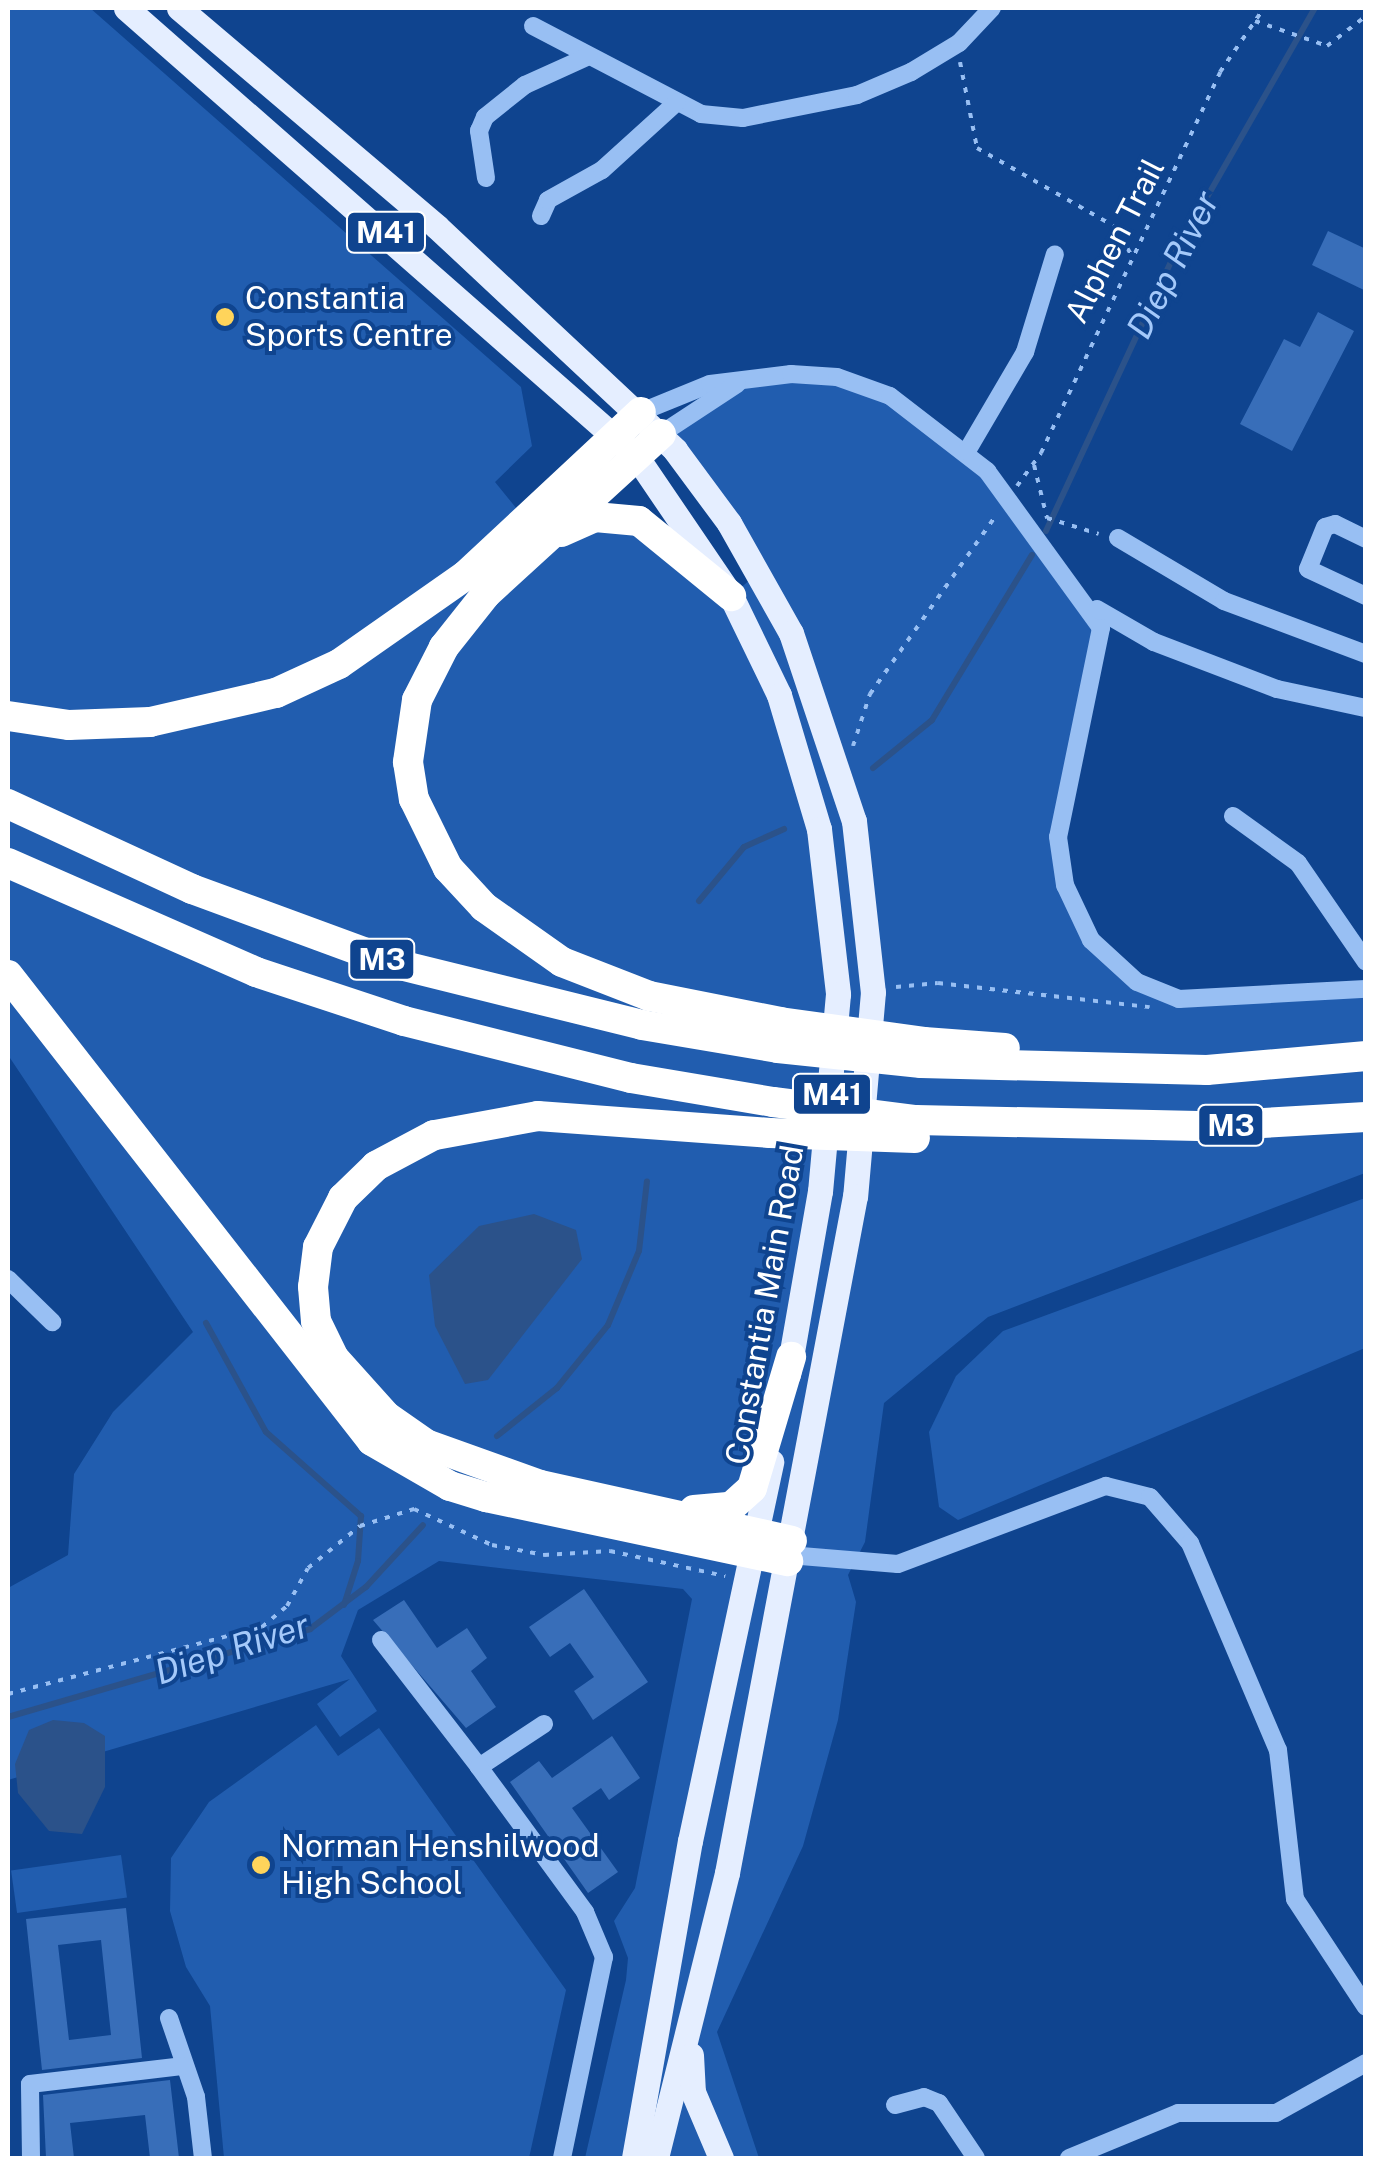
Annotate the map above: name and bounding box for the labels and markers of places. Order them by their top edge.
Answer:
place label: Constantia Sports Centre [245,280,453,355]
marker: Constantia Sports Centre [214,306,236,328]
place label: Norman Henshilwood High School [281,1828,600,1903]
marker: Norman Henshilwood High School [250,1854,272,1876]

